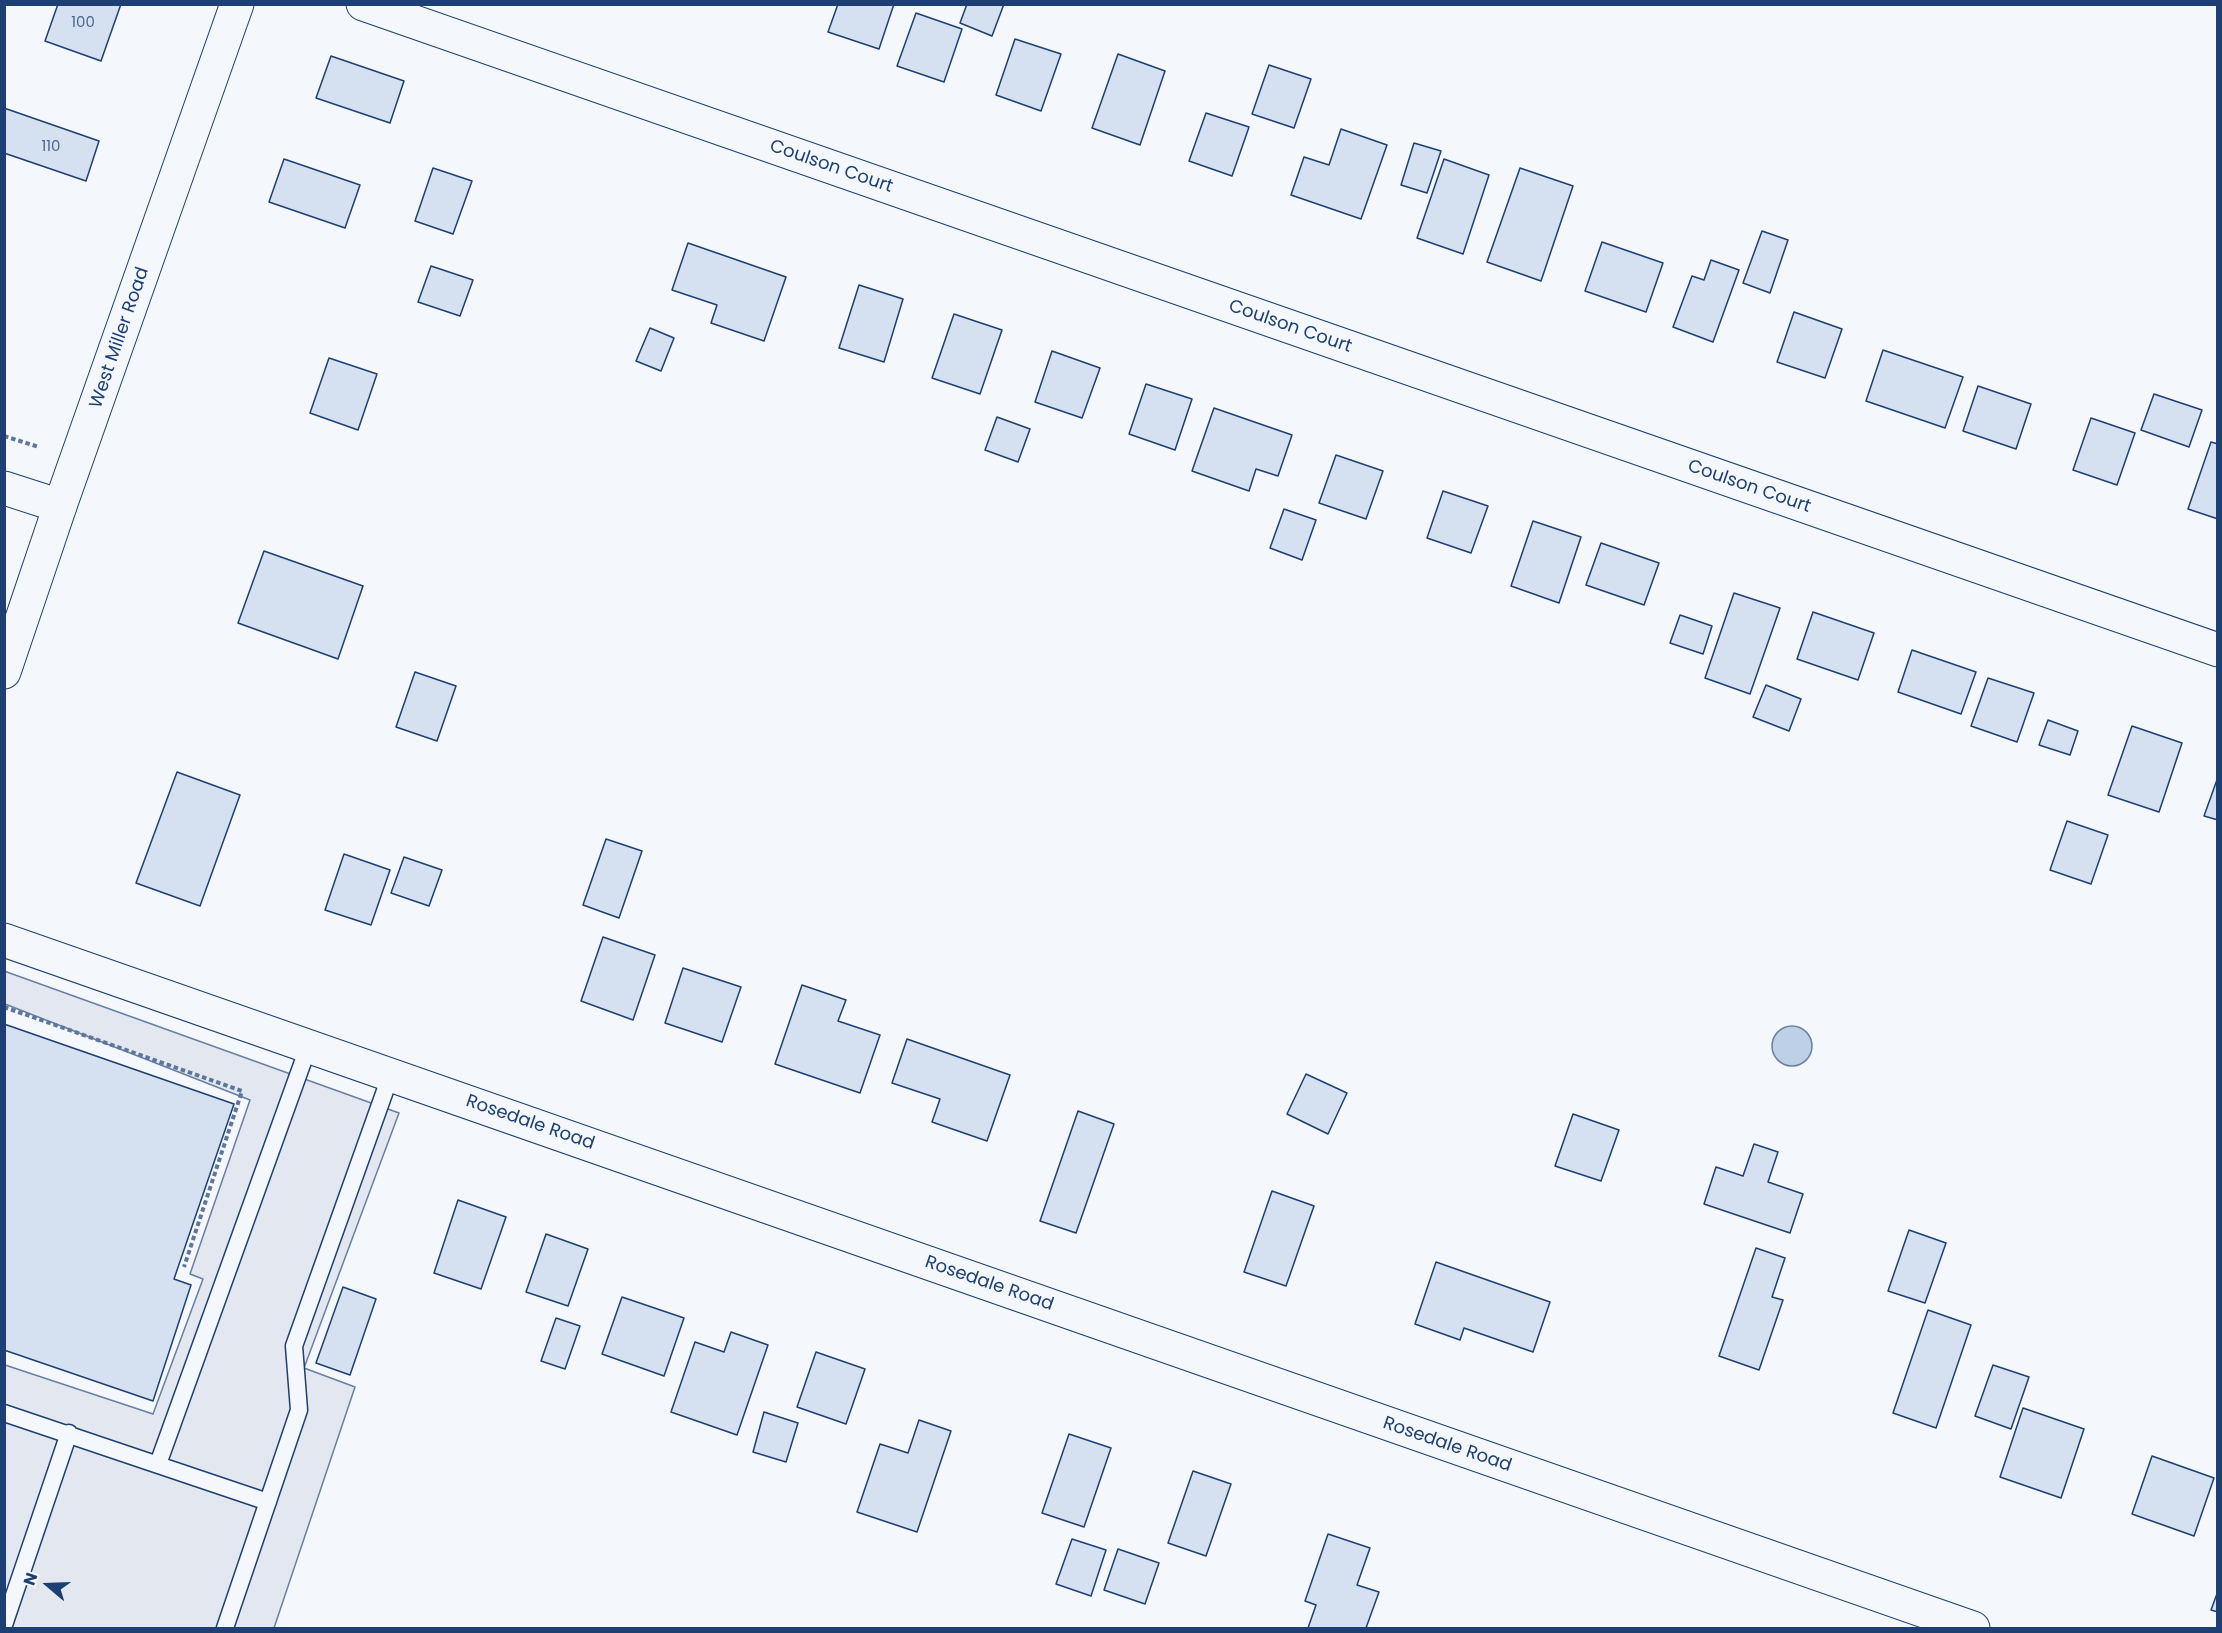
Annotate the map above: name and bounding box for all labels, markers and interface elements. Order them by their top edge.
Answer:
house number: 100 [71,14,95,32]
street label: Coulson Court [767,136,895,198]
house number: 110 [41,138,61,156]
street label: West Miller Road [86,265,154,411]
street label: Coulson Court [1226,296,1354,358]
street label: Coulson Court [1685,456,1813,518]
street label: Rosedale Road [463,1091,597,1155]
street label: Rosedale Road [922,1252,1056,1316]
street label: Rosedale Road [1380,1413,1514,1477]
north arrow [18,1555,78,1615]
text: N [18,1570,43,1588]

